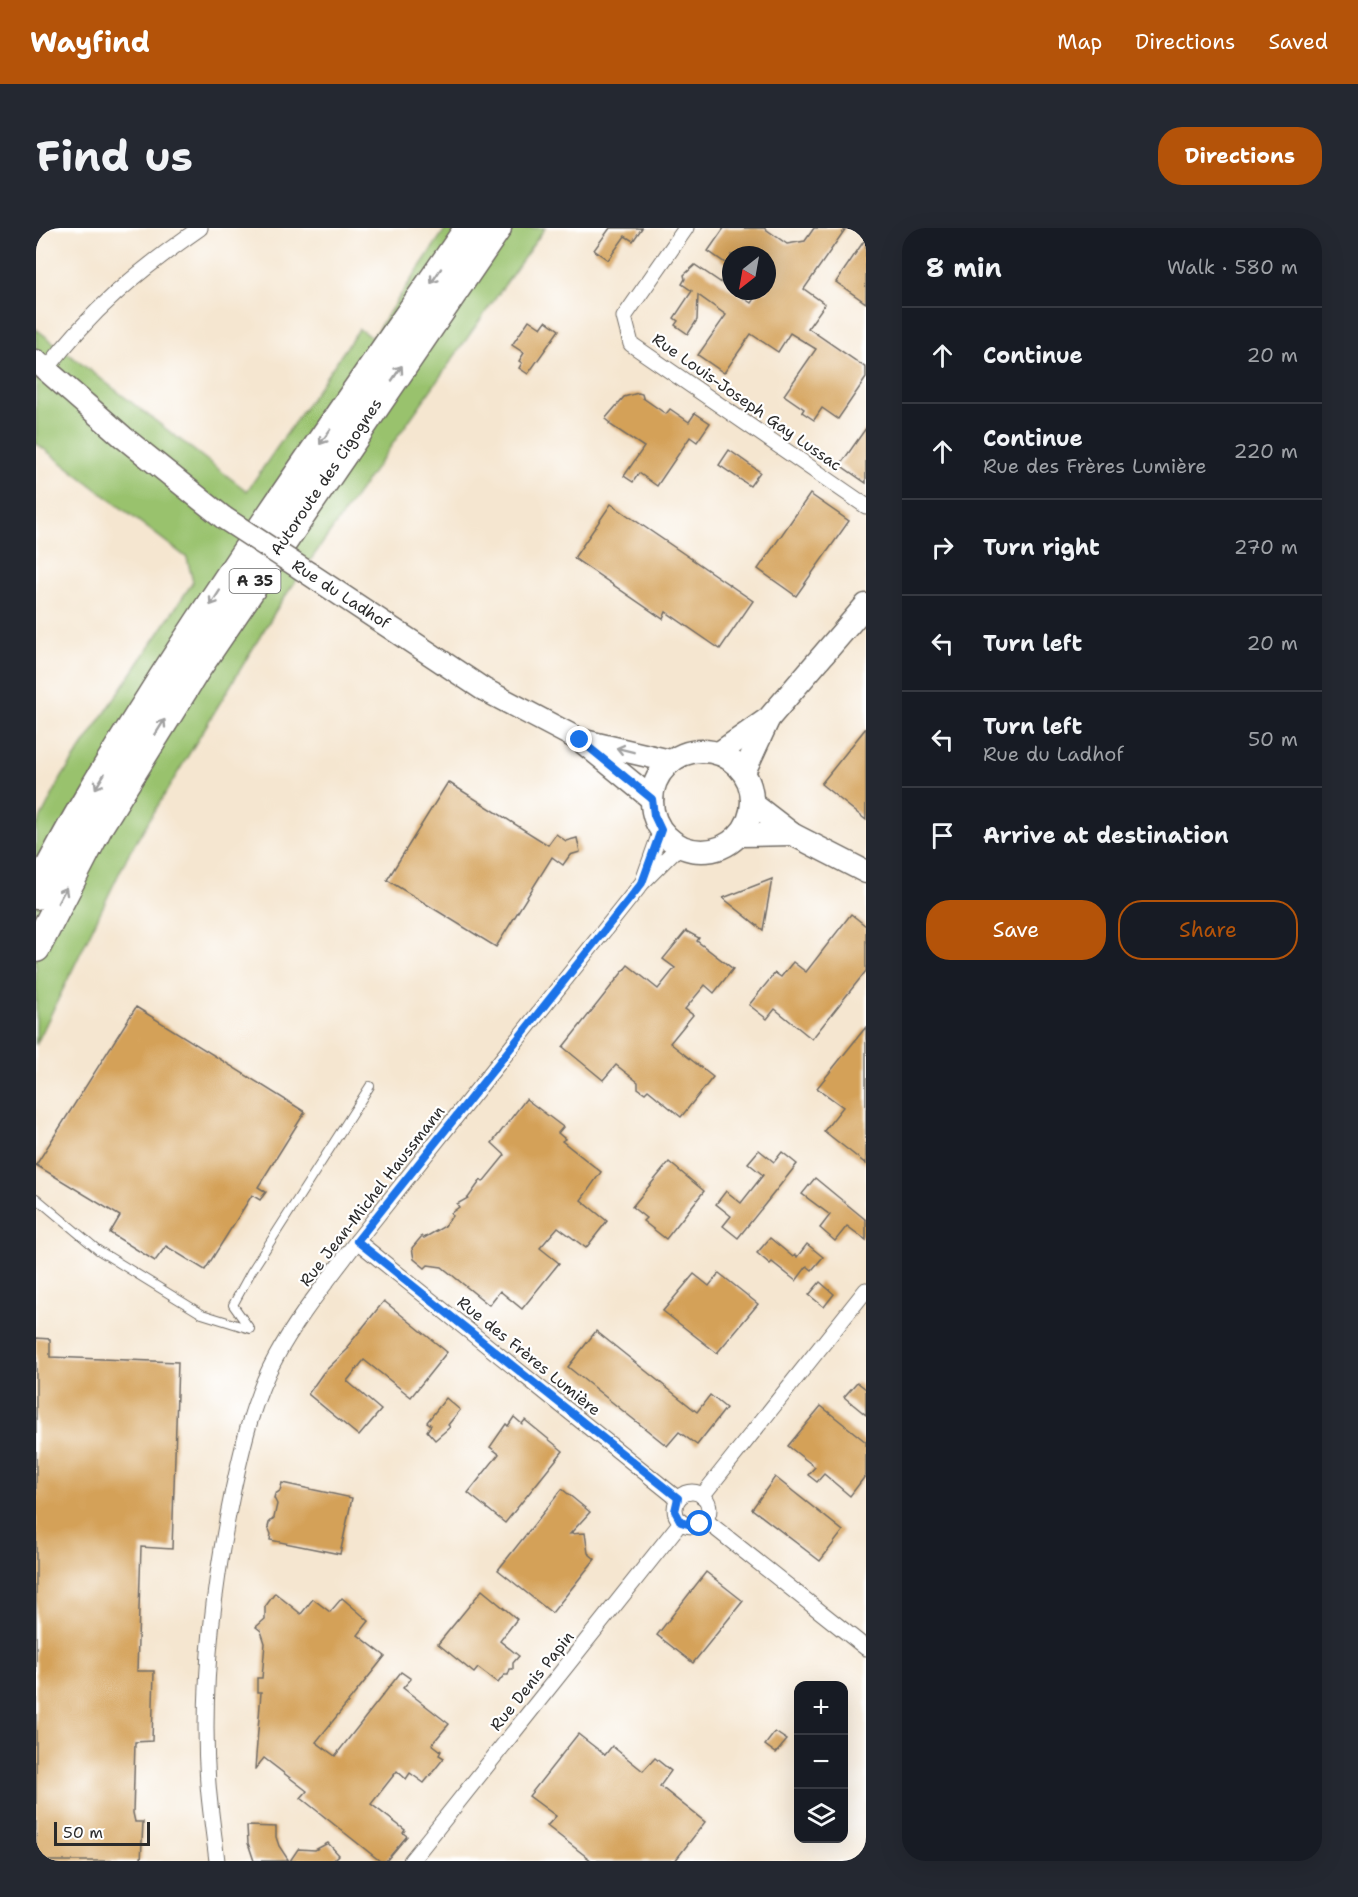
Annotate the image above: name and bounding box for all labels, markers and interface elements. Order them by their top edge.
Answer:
text: Wayfind [30,23,150,61]
text: Map [1057,28,1102,56]
text: Directions [1135,28,1235,56]
text: Saved [1268,28,1328,56]
button: Directions [1158,127,1322,185]
text: Find us [36,128,193,184]
north arrow [722,246,776,300]
text: 8 min [926,250,1002,285]
text: Walk · 580 m [1167,254,1298,280]
one-way arrow [429,268,442,285]
street label: Rue Louis-Joseph Gay Lussac [648,328,846,476]
icon: ahead [926,339,959,372]
text: Continue [983,341,1083,370]
text: 20 m [1247,342,1298,368]
one-way arrow [391,365,403,382]
street label: Autoroute des Cigognes [265,394,387,560]
text: Continue [983,424,1083,453]
one-way arrow [319,428,331,444]
icon: ahead [926,435,959,468]
text: 220 m [1234,438,1298,464]
text: Rue des Frères Lumière [983,453,1207,479]
icon: right [926,531,959,564]
text: Turn right [983,533,1100,562]
text: 270 m [1234,534,1298,560]
street label: Rue du Ladhof [288,555,395,634]
road number: A 35 [230,569,280,593]
one-way arrow [209,589,221,606]
icon: left [926,627,959,660]
text: Turn left [983,629,1082,658]
text: 20 m [1247,630,1298,656]
text: Turn left [983,712,1082,741]
one-way arrow [153,718,166,735]
icon: left [926,723,959,756]
route end [566,726,592,752]
text: 50 m [1248,726,1298,752]
text: Rue du Ladhof [983,741,1124,767]
one-way arrow [616,744,635,756]
one-way arrow [93,772,105,789]
icon: arrive [926,819,959,852]
text: Arrive at destination [983,821,1229,850]
one-way arrow [56,887,68,904]
button: Save [926,900,1106,960]
button: Share [1118,900,1298,960]
street label: Rue Jean-Michel Haussmann [295,1101,449,1291]
street label: Rue des Frères Lumière [453,1292,605,1420]
route start [686,1510,712,1536]
street label: Rue Denis Papin [485,1627,579,1735]
map controls [794,1681,848,1843]
button: + [794,1681,848,1735]
button: − [794,1735,848,1789]
button: layers [794,1789,848,1843]
scale bar [54,1819,150,1846]
text: 50 m [63,1822,103,1843]

